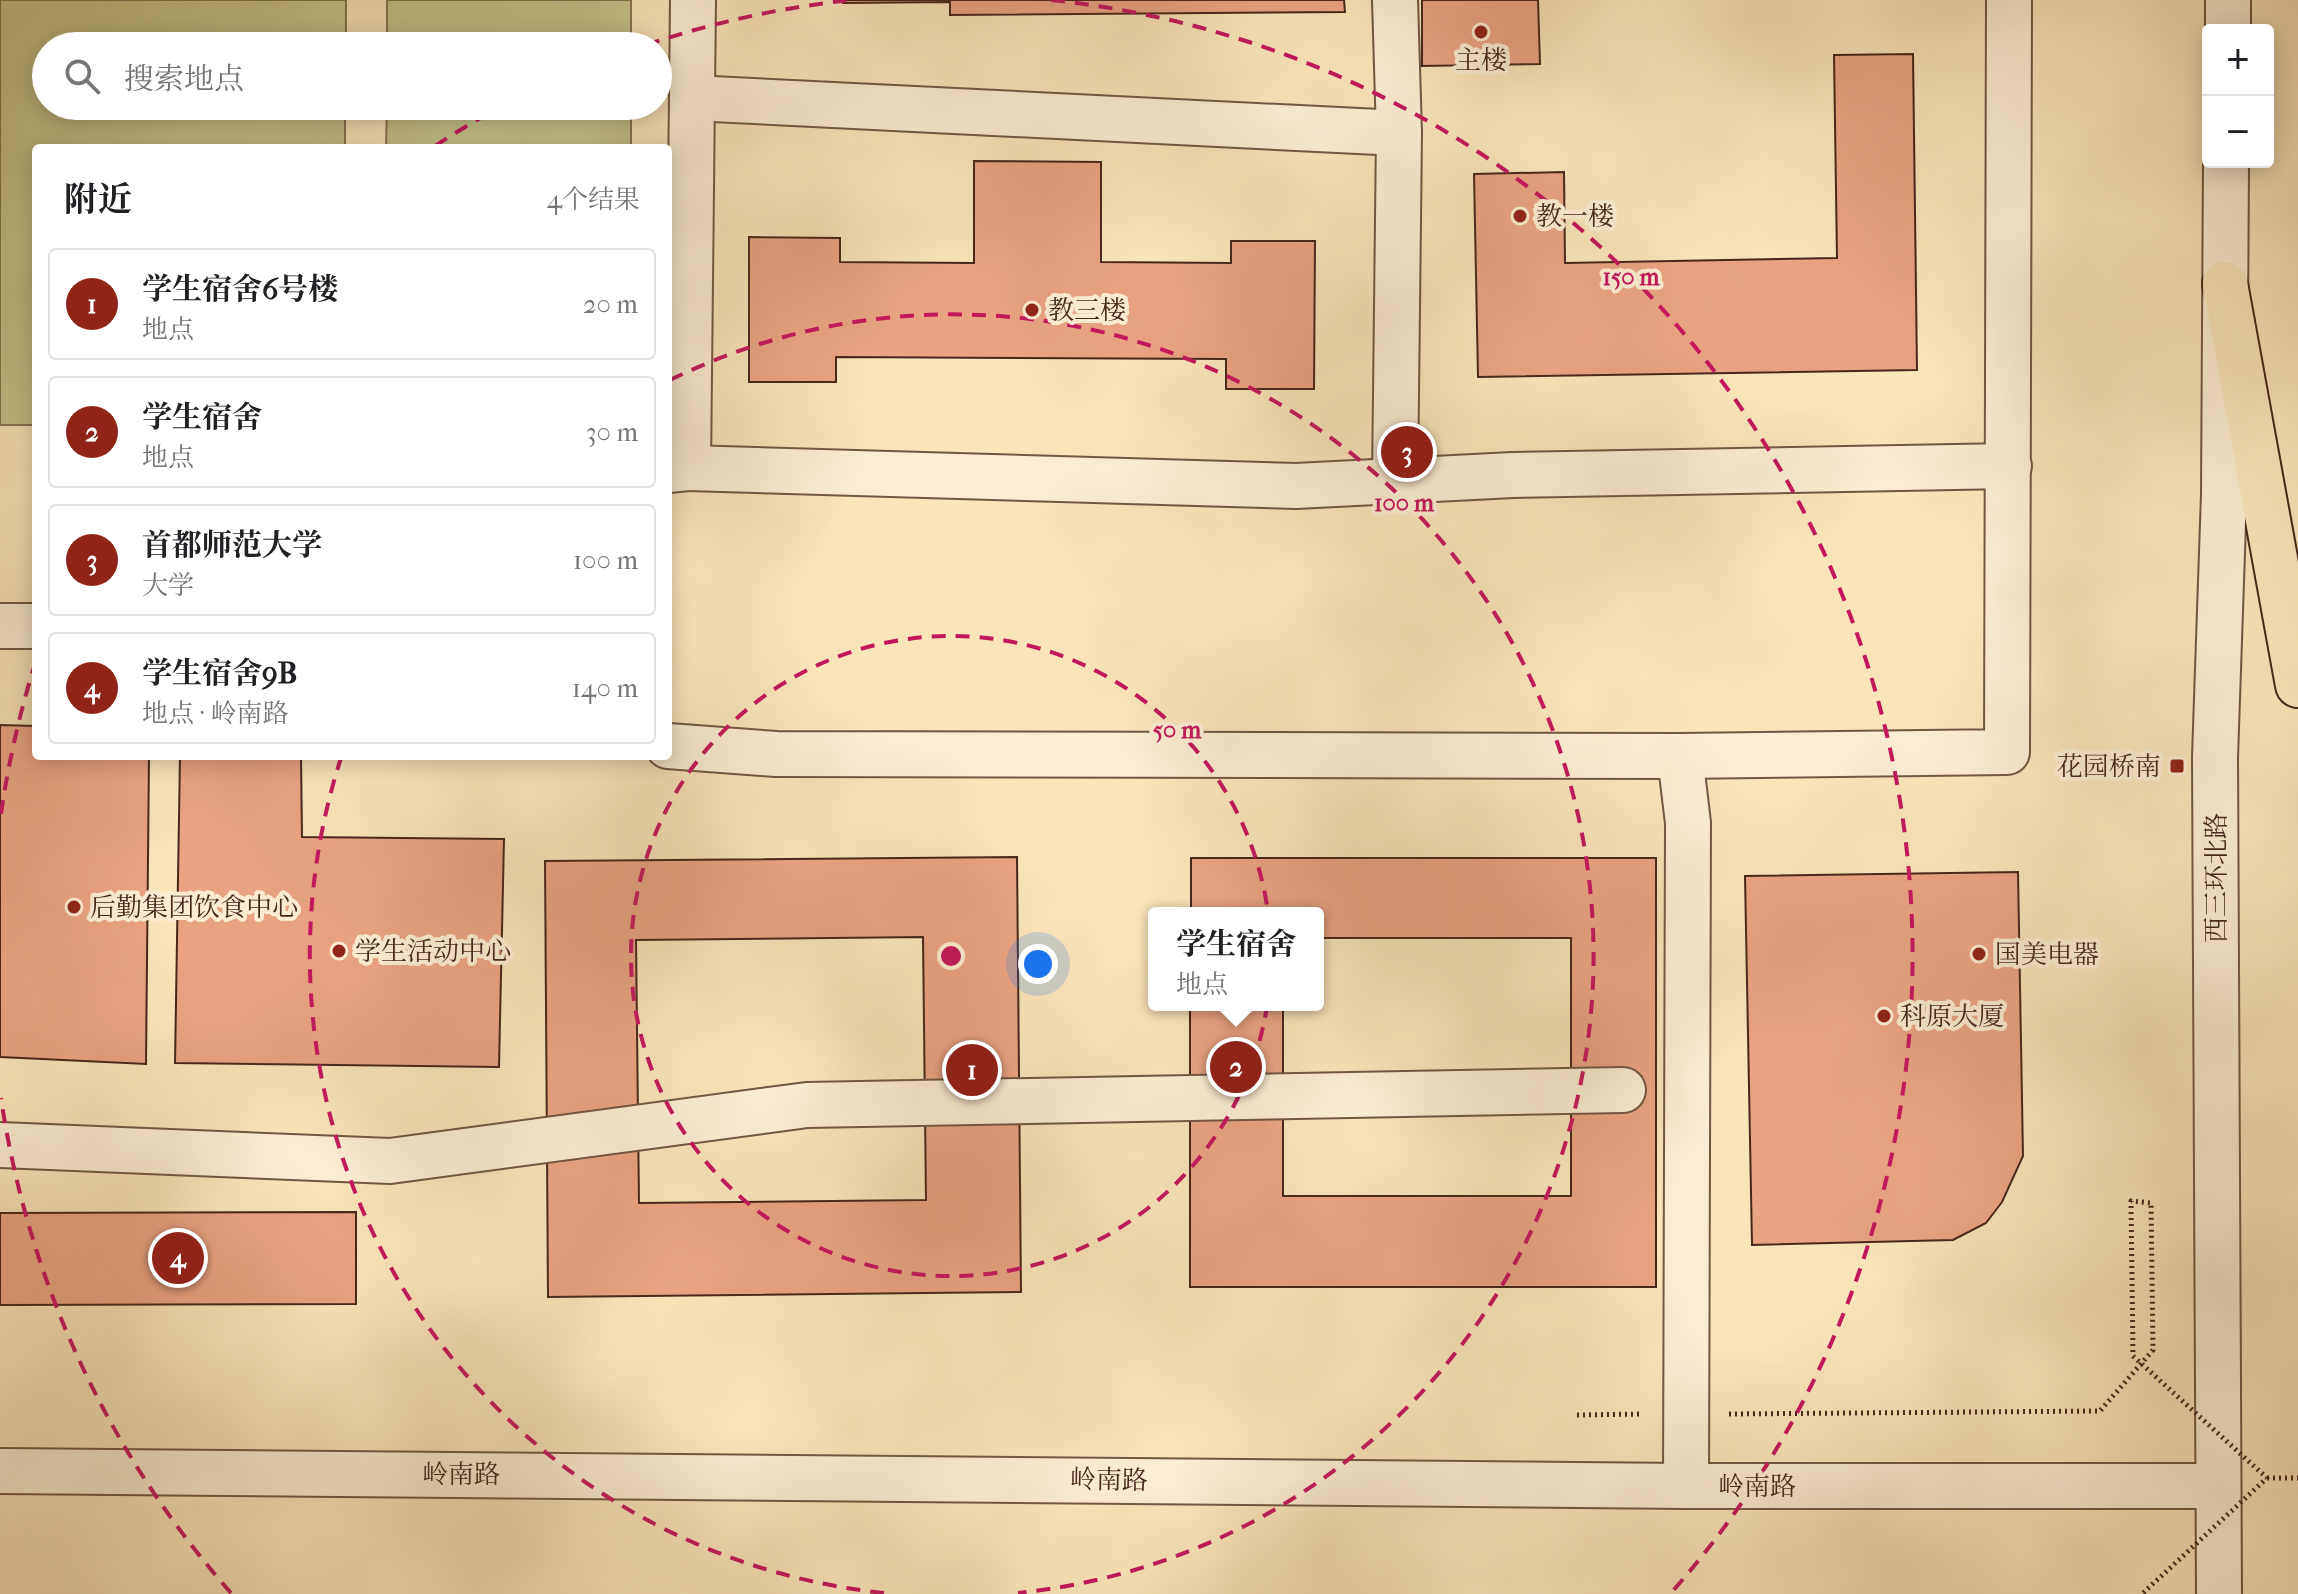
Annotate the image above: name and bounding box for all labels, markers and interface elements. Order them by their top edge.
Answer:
marker: 主楼 [1472,23,1490,41]
map controls [2202,24,2274,168]
button: + [2202,24,2274,96]
search box [32,32,672,120]
place label: 主楼 [1455,45,1507,76]
icon: search [60,54,104,98]
text: 搜索地点 [124,62,244,97]
button: − [2202,96,2274,168]
text: 附近 [64,180,132,220]
text: 4个结果 [547,184,640,215]
place label: 教一楼 [1536,201,1614,232]
marker: 教一楼 [1511,207,1529,225]
text: 150 m [1602,263,1661,291]
text: 学生宿舍6号楼 [142,272,338,307]
text: 1 [87,289,97,320]
text: 20 m [583,289,638,320]
place label: 教三楼 [1048,295,1126,326]
marker: 教三楼 [1023,301,1041,319]
text: 地点 [142,314,194,345]
text: 学生宿舍 [142,400,262,435]
text: 2 [85,417,99,448]
text: 30 m [586,417,638,448]
pin: 3 [1381,422,1433,482]
text: 地点 [142,442,194,473]
text: 100 m [1374,489,1435,517]
text: 首都师范大学 [142,528,322,563]
text: 3 [87,545,97,576]
text: 100 m [573,545,638,576]
text: 大学 [142,570,194,601]
text: 学生宿舍9B [142,656,297,691]
text: 4 [84,673,100,704]
text: 140 m [572,673,638,704]
text: 地点 · 岭南路 [142,698,288,729]
text: 50 m [1153,716,1202,744]
place label: 花园桥南 [2057,751,2161,782]
marker: 花园桥南 [2168,757,2186,775]
street label: 西三环北路 [2201,813,2232,943]
place label: 后勤集团饮食中心 [90,892,298,923]
marker: 后勤集团饮食中心 [65,898,83,916]
popup [1148,907,1324,1011]
text: 学生宿舍 [1176,927,1296,962]
place label: 学生活动中心 [355,936,511,967]
place label: 国美电器 [1995,939,2099,970]
marker: 学生活动中心 [330,942,348,960]
centre of rings [937,942,965,970]
your location [1018,944,1058,984]
marker: 国美电器 [1970,945,1988,963]
text: 地点 [1176,969,1228,1000]
place label: 科原大厦 [1900,1001,2004,1032]
marker: 科原大厦 [1875,1007,1893,1025]
pin: 2 [1210,1037,1262,1097]
pin: 1 [946,1040,998,1100]
pin: 4 [152,1228,204,1288]
street label: 岭南路 [422,1459,500,1490]
street label: 岭南路 [1070,1464,1148,1496]
street label: 岭南路 [1718,1471,1796,1502]

